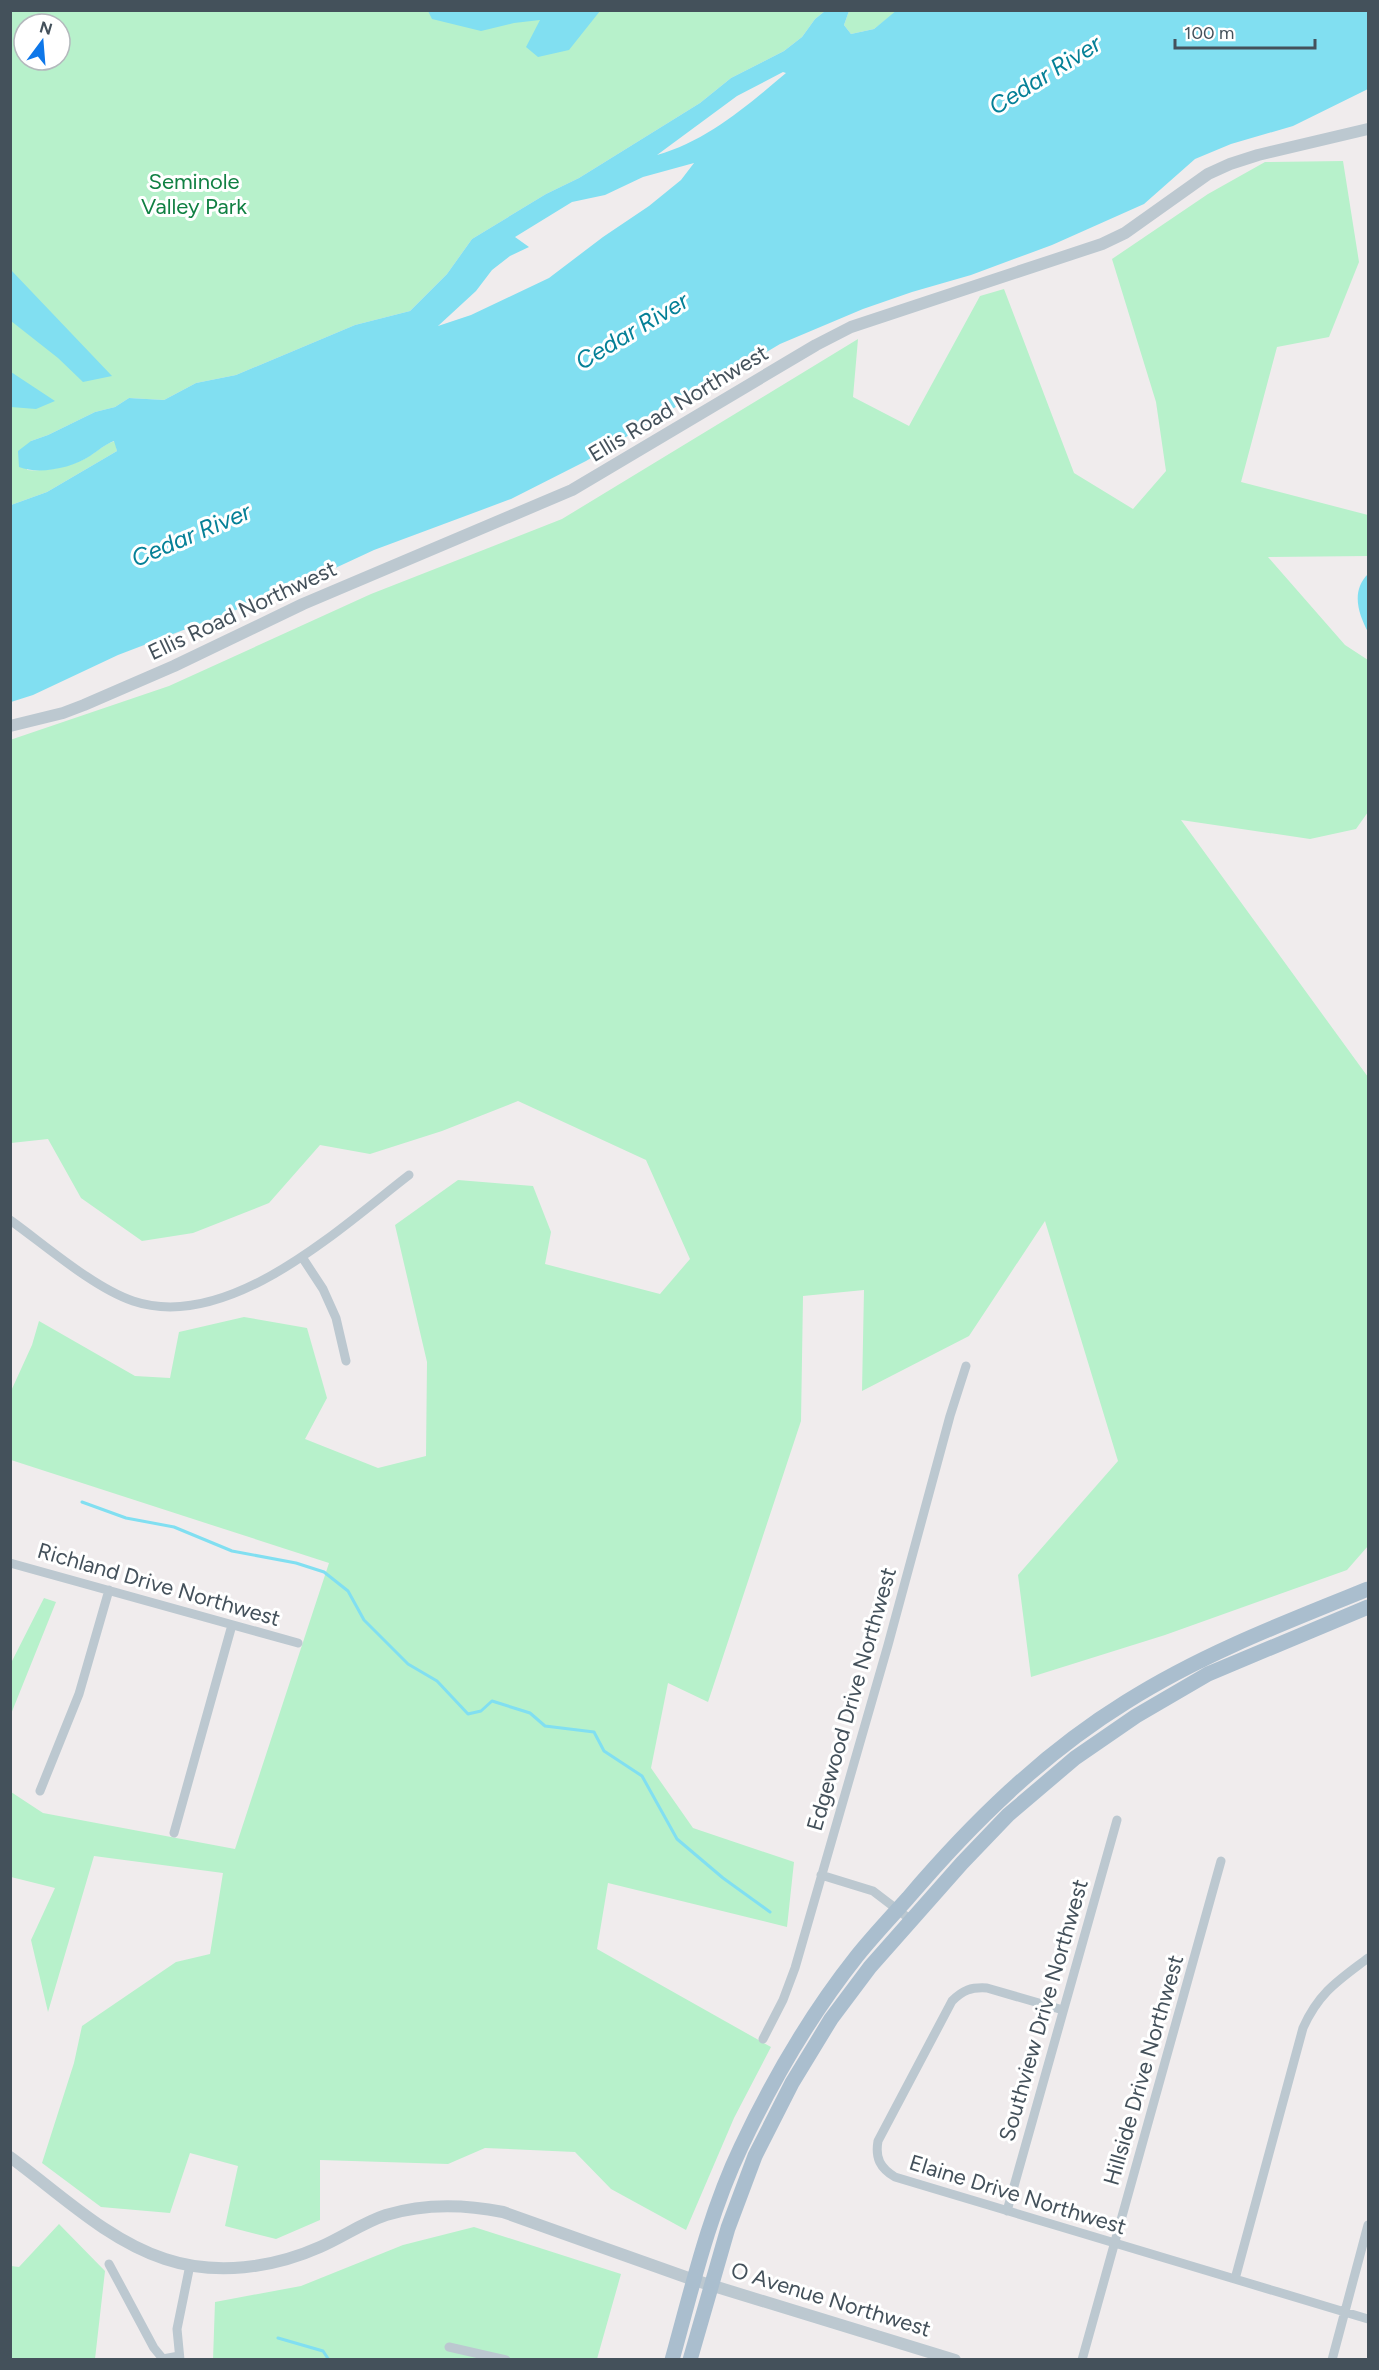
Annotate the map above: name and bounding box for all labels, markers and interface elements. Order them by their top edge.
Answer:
north arrow [12,12,72,72]
scale bar [1175,12,1314,50]
text: N [37,17,55,39]
text: 100 m [1184,22,1234,44]
water label: Cedar River [983,28,1107,120]
park label: Seminole Valley Park [141,168,247,220]
water label: Cedar River [570,285,694,376]
street label: Ellis Road Northwest [584,339,773,468]
water label: Cedar River [127,496,256,573]
street label: Ellis Road Northwest [144,555,341,666]
street label: Richland Drive Northwest [34,1537,283,1632]
street label: Edgewood Drive Northwest [801,1564,902,1834]
street label: Southview Drive Northwest [993,1876,1094,2144]
street label: Hillside Drive Northwest [1098,1952,1189,2189]
street label: Elaine Drive Northwest [906,2149,1130,2240]
street label: O Avenue Northwest [728,2256,934,2343]

